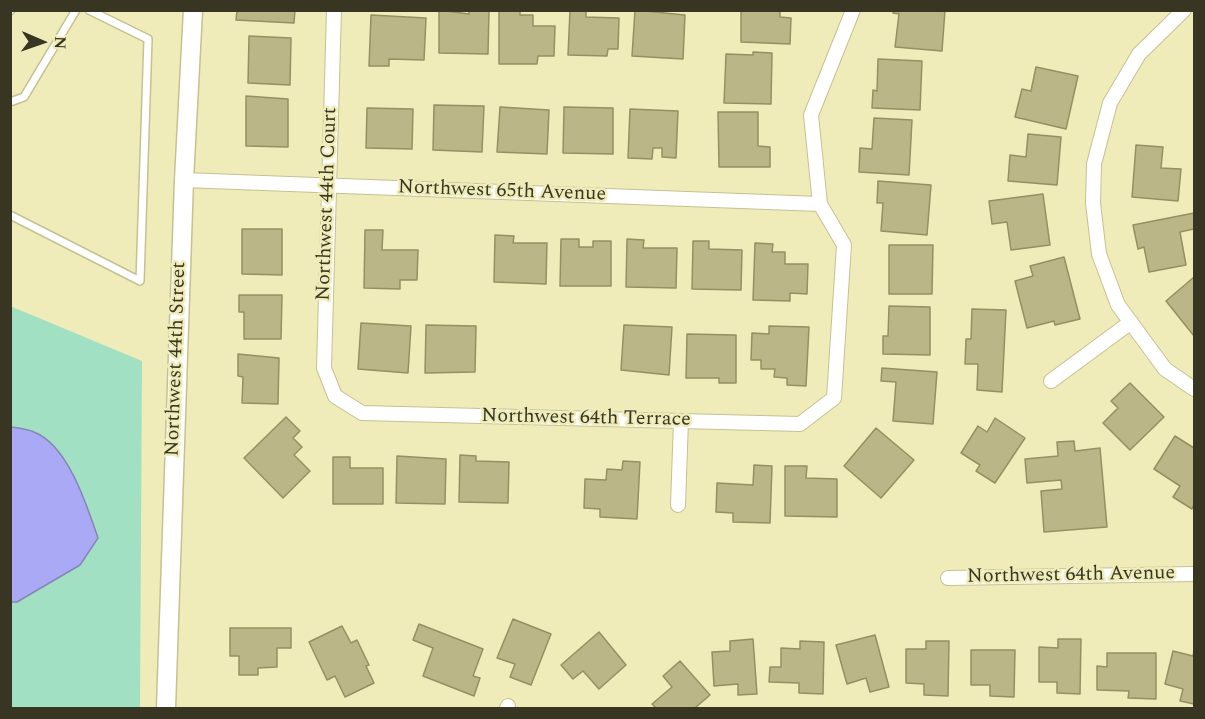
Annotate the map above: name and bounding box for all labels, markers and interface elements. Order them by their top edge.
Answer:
north arrow [12,12,72,72]
text: N [48,36,72,50]
street label: Northwest 44th Court [313,107,343,301]
street label: Northwest 65th Avenue [398,176,606,208]
street label: Northwest 44th Street [162,261,192,457]
street label: Northwest 64th Terrace [481,405,691,433]
street label: Northwest 64th Avenue [967,562,1175,590]

